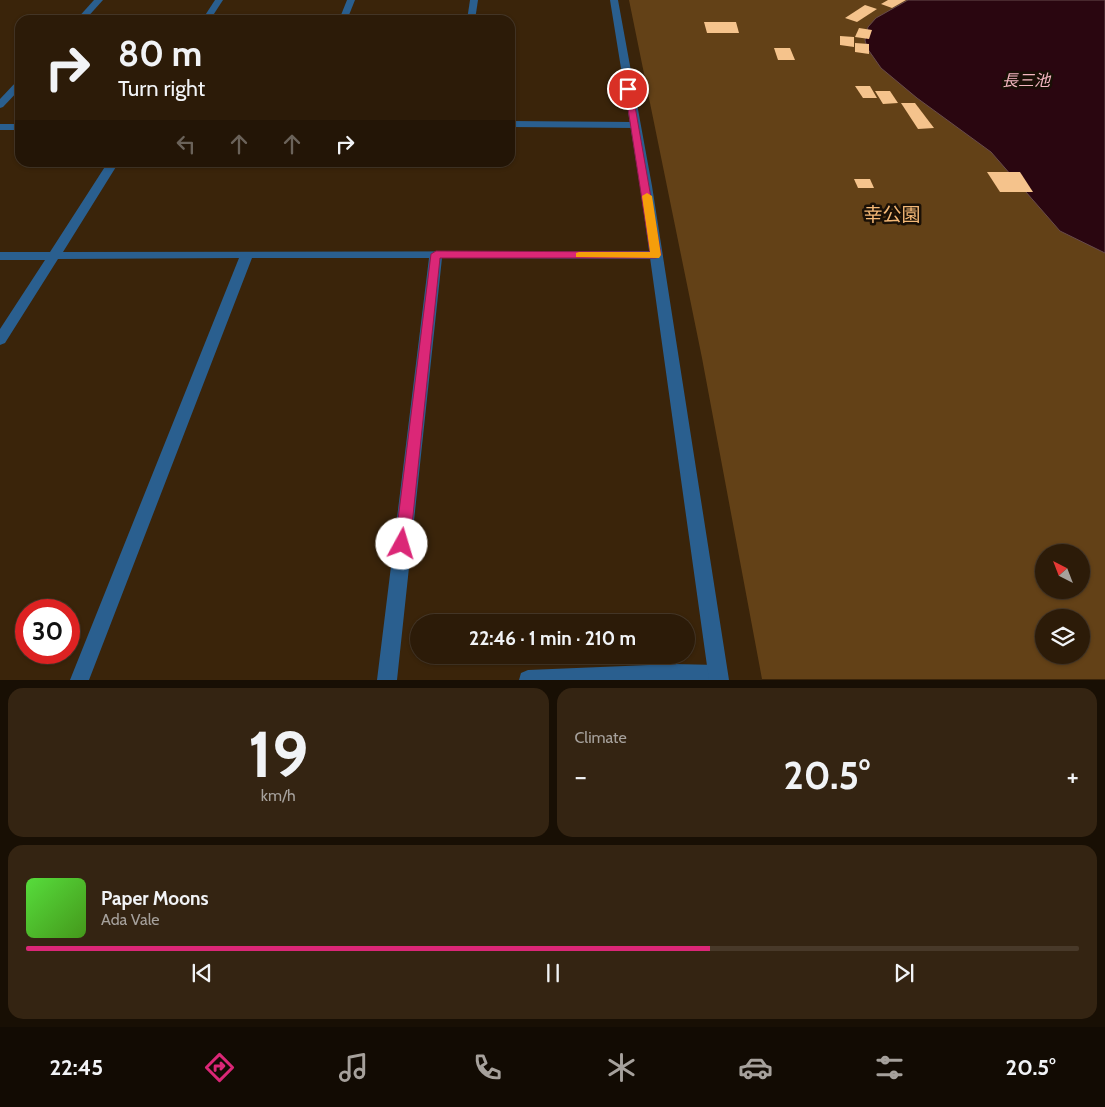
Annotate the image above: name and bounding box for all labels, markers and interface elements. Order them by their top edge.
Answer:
text: 80 m [118,32,202,75]
icon: right [35,35,100,100]
pin [607,68,649,110]
water label: 長三池 [1002,71,1052,90]
text: Turn right [118,75,205,102]
icon: arrive [614,75,642,103]
icon: left [172,130,200,158]
icon: ahead [225,130,253,158]
icon: ahead [278,130,306,158]
icon: right [331,130,359,158]
park label: 幸公園 [863,203,921,226]
position arrow [375,517,427,569]
north arrow [1035,544,1090,599]
map controls [1035,544,1090,664]
speed limit sign: 30 [15,599,80,664]
button: layers [1035,609,1090,664]
text: 22:46 · 1 min · 210 m [469,627,636,650]
text: 19 [248,714,309,793]
text: Climate [575,728,627,747]
text: 20.5° [784,752,870,799]
text: − [575,759,587,793]
text: + [1067,759,1079,793]
text: km/h [261,786,296,805]
text: Paper Moons [101,887,209,910]
text: Ada Vale [101,910,160,929]
icon: previous [188,959,216,987]
icon: pause [539,959,567,987]
icon: next [890,959,918,987]
icon: directions [202,1050,237,1085]
icon: music [336,1050,371,1085]
icon: phone [470,1050,505,1085]
icon: climate [604,1050,639,1085]
icon: car [738,1050,773,1085]
icon: filters [872,1050,907,1085]
text: 22:45 [49,1054,103,1081]
text: 20.5° [1006,1054,1056,1081]

